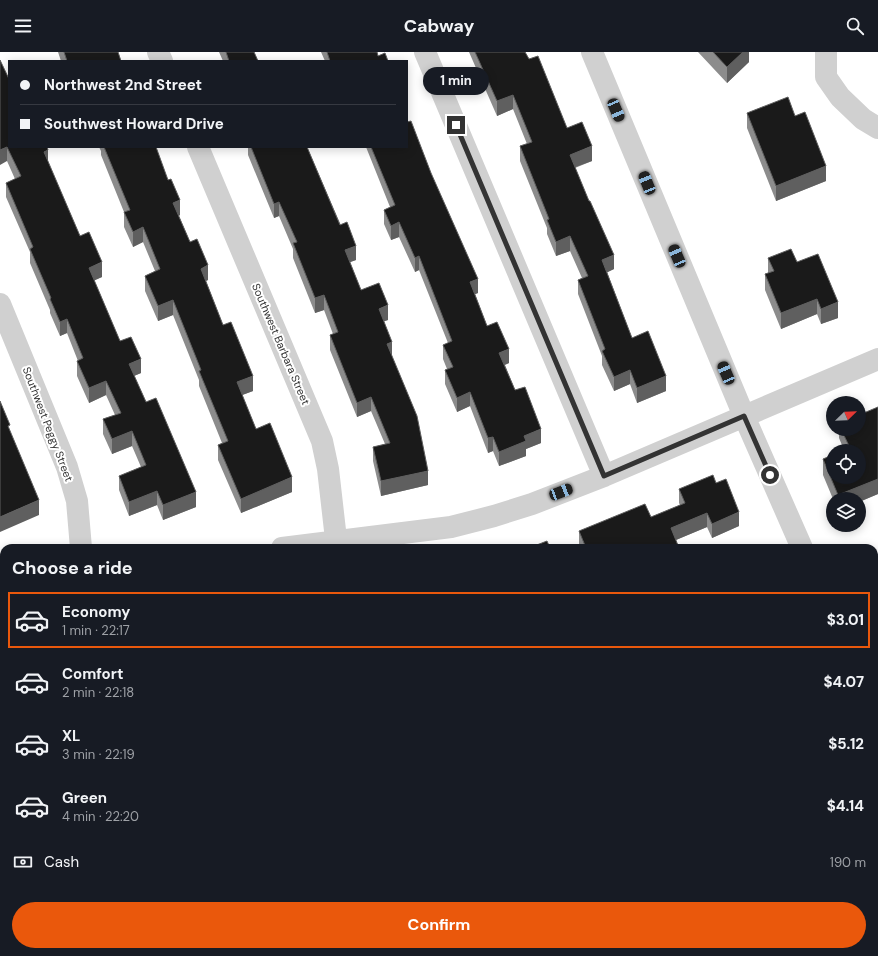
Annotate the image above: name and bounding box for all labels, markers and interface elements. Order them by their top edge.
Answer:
text: Cabway [404,14,474,38]
icon: menu [12,15,34,37]
icon: search [844,15,866,37]
callout: 1 min [423,67,489,95]
text: 1 min [440,72,472,89]
text: Northwest 2nd Street [44,75,202,95]
car [606,97,626,123]
text: Southwest Howard Drive [44,114,224,134]
route end [447,116,465,134]
car [637,170,657,196]
car [667,243,687,269]
street label: Southwest Barbara Street [249,281,313,407]
car [716,360,736,386]
street label: Southwest Peggy Street [20,365,76,483]
north arrow [826,396,866,436]
map controls [826,396,866,532]
button: locate [826,444,866,484]
route start [761,466,779,484]
car [548,482,574,502]
button: layers [826,492,866,532]
text: Choose a ride [12,556,133,580]
icon: car [14,602,50,638]
text: Economy [62,602,130,622]
text: $3.01 [827,610,864,630]
text: 1 min · 22:17 [62,622,130,639]
icon: car [14,664,50,700]
text: Comfort [62,664,123,684]
text: $4.07 [823,672,864,692]
text: 2 min · 22:18 [62,684,134,701]
icon: car [14,726,50,762]
text: XL [62,726,80,746]
text: $5.12 [828,734,864,754]
text: 3 min · 22:19 [62,746,135,763]
icon: car [14,788,50,824]
text: Green [62,788,107,808]
text: $4.14 [827,796,864,816]
text: 4 min · 22:20 [62,808,139,825]
icon: cash [12,851,34,873]
text: Cash [44,852,79,872]
text: 190 m [830,854,866,871]
button: Confirm [12,902,866,948]

